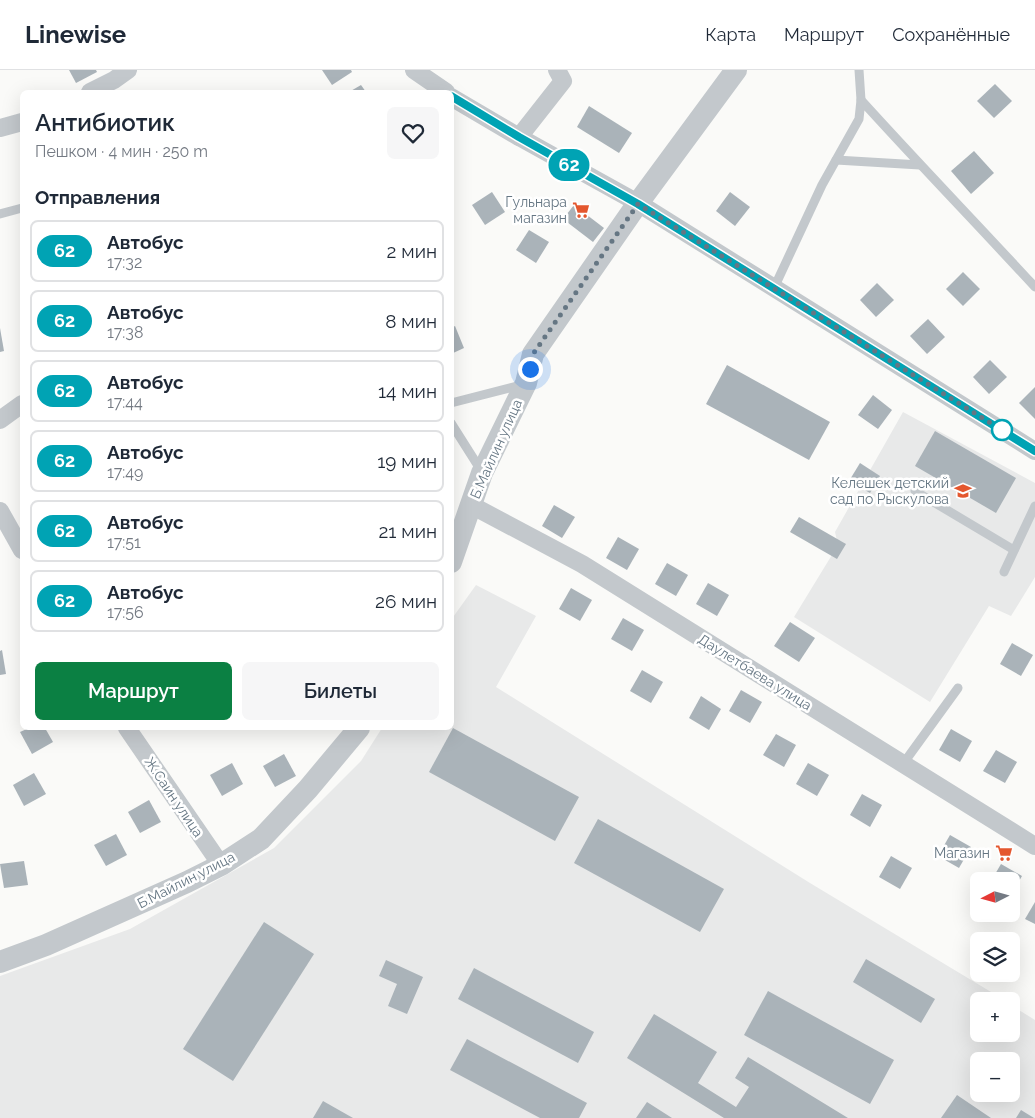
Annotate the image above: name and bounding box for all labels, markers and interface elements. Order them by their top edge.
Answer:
text: Linewise [25,20,126,49]
text: Карта [705,24,756,45]
text: Маршрут [784,24,864,45]
text: Сохранённые [892,24,1010,45]
button: heart [387,107,439,159]
text: Антибиотик [35,108,175,137]
text: Пешком · 4 мин · 250 m [35,142,208,161]
line badge: 62 [546,149,592,181]
text: 62 [558,154,580,175]
text: Отправления [35,186,160,208]
place label: Гульнара магазин [505,194,567,226]
supermarket icon: Гульнара магазин [571,200,591,220]
text: Автобус [107,231,184,253]
text: 62 [54,240,75,261]
text: 2 мин [387,240,437,262]
text: 17:32 [107,253,142,272]
text: Автобус [107,301,184,323]
text: 62 [54,310,75,331]
text: 8 мин [385,310,437,332]
text: 17:38 [107,323,143,342]
your location [518,357,543,382]
text: Автобус [107,371,184,393]
text: 62 [54,380,75,401]
text: 14 мин [378,380,437,402]
text: 17:44 [107,393,143,412]
street label: Б.Майлин улица [467,397,525,501]
unlabelled marker [991,419,1013,441]
text: Автобус [107,441,184,463]
text: 62 [54,450,75,471]
text: 19 мин [377,450,437,472]
text: 17:49 [107,463,143,482]
place label: Келешек детский сад по Рыскулова [830,475,949,507]
school or university icon: Келешек детский сад по Рыскулова [953,481,973,501]
text: Автобус [107,511,184,533]
text: 62 [54,520,75,541]
text: 21 мин [378,520,437,542]
text: 17:51 [107,533,141,552]
text: Автобус [107,581,184,603]
text: 62 [54,590,75,611]
text: 26 мин [375,590,437,612]
text: 17:56 [107,603,144,622]
street label: Даулетбаева улица [695,631,815,713]
button: Маршрут [35,662,232,720]
button: Билеты [242,662,439,720]
street label: Ж.Саин улица [141,754,207,840]
supermarket icon: Магазин [994,843,1014,863]
place label: Магазин [934,845,990,861]
street label: Б.Майлин улица [135,849,237,911]
north arrow [970,872,1020,922]
map controls [970,872,1020,1102]
button: layers [970,932,1020,982]
button: + [970,992,1020,1042]
button: − [970,1052,1020,1102]

